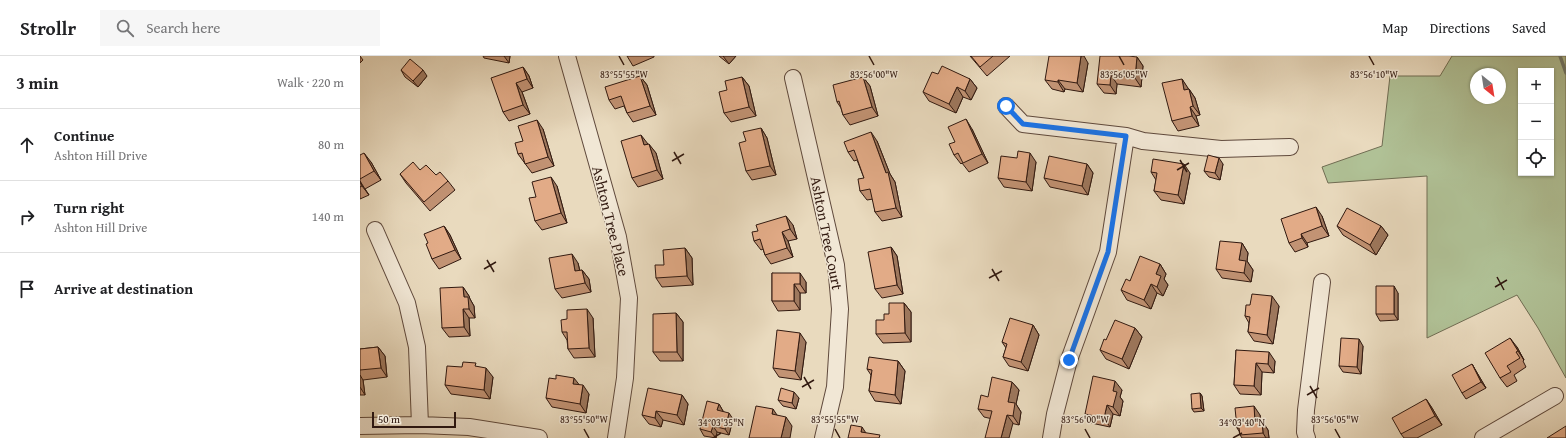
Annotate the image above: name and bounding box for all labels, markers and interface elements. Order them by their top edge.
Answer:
search box [100,10,380,46]
text: Strollr [20,14,76,42]
icon: search [114,17,136,39]
text: Search here [146,17,220,38]
text: Map [1382,18,1408,38]
text: Directions [1430,18,1490,38]
text: Saved [1512,18,1546,38]
text: 83°55'55"W [600,67,648,82]
text: 83°56'00"W [850,67,898,82]
text: 83°56'05"W [1100,67,1148,82]
text: 83°56'10"W [1350,67,1398,82]
north arrow [1470,68,1506,104]
map controls [1518,68,1554,176]
button: + [1518,68,1554,104]
text: 3 min [16,70,58,95]
text: Walk · 220 m [277,73,344,92]
route start [997,97,1015,115]
button: − [1518,104,1554,140]
text: Continue [54,125,115,146]
icon: ahead [16,134,38,156]
text: 80 m [318,135,344,154]
button: locate [1518,140,1554,176]
text: Ashton Hill Drive [54,146,147,165]
street label: Ashton Tree Place [587,164,635,278]
street label: Ashton Tree Court [806,174,848,292]
text: Turn right [54,197,125,218]
icon: right [16,206,38,228]
text: 140 m [312,207,344,226]
text: Ashton Hill Drive [54,218,147,237]
icon: arrive [16,278,38,300]
text: Arrive at destination [54,278,193,299]
route end [1060,351,1078,369]
scale bar [372,410,456,429]
text: 50 m [378,411,400,427]
text: 83°55'50"W [560,412,608,427]
text: 83°55'55"W [811,412,859,427]
text: 83°56'00"W [1061,412,1109,427]
text: 83°56'05"W [1311,412,1359,427]
text: 34°03'35"N [698,415,744,430]
text: 34°03'40"N [1219,415,1265,430]

